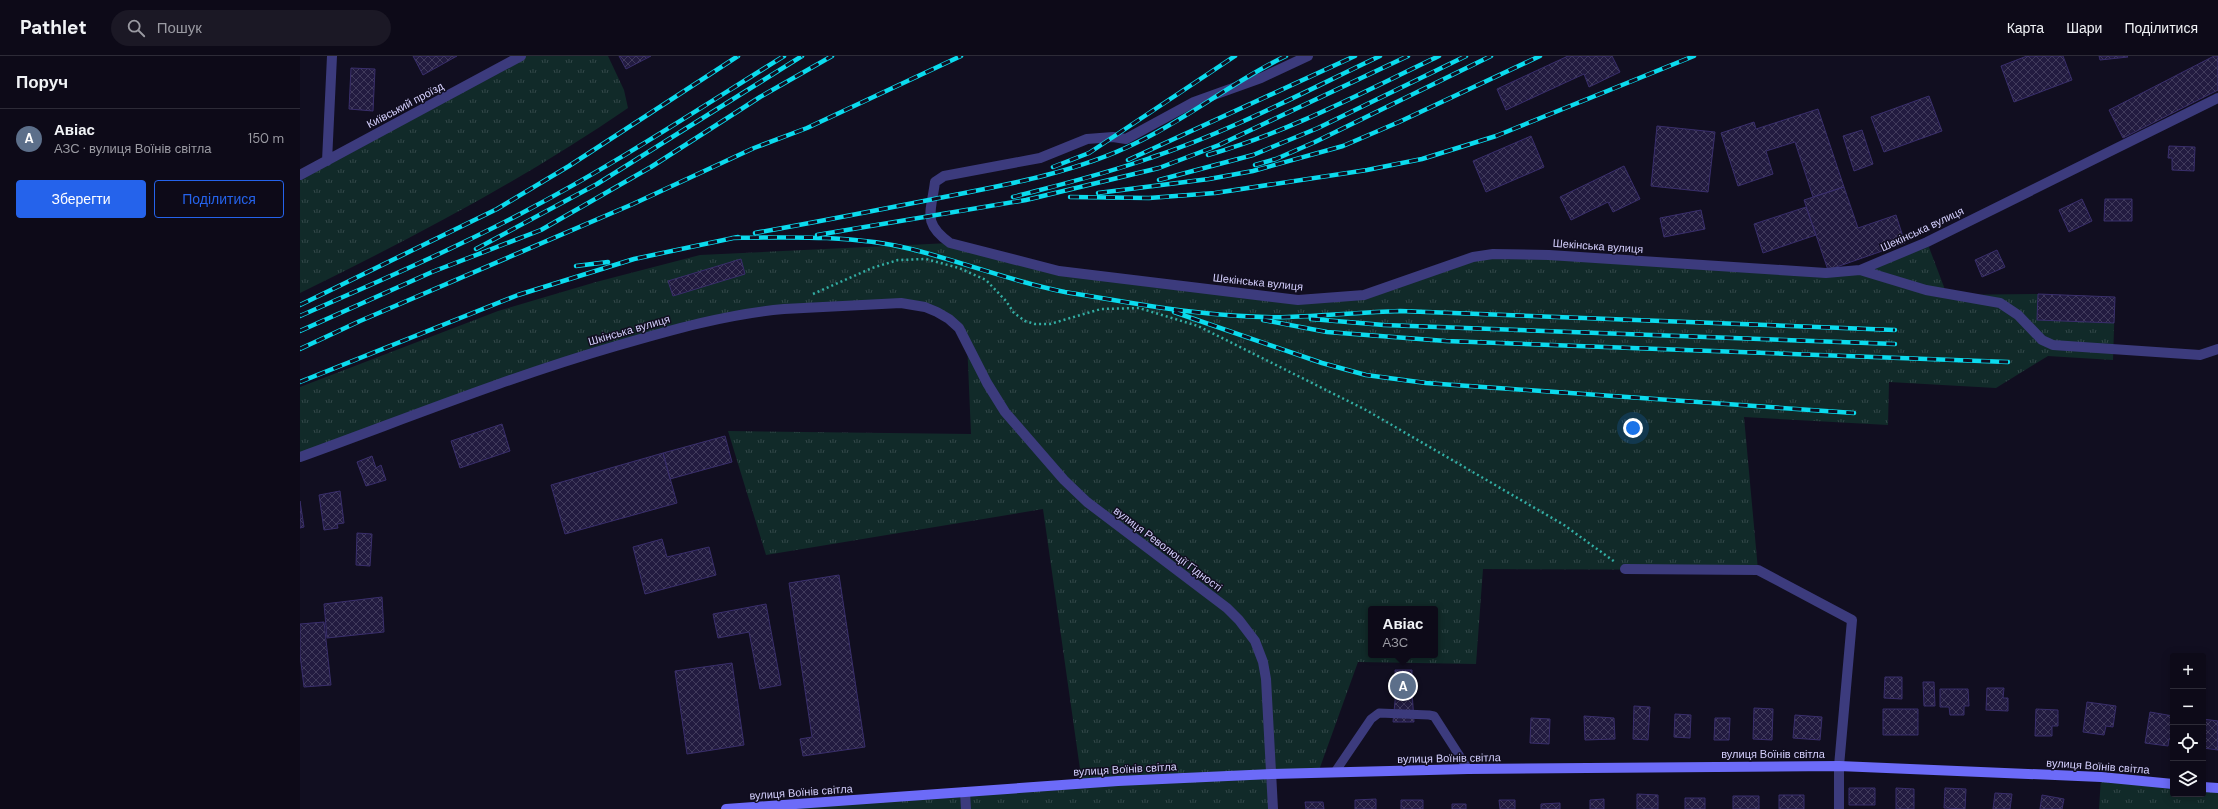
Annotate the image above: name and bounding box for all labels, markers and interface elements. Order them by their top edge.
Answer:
search box [111,10,391,46]
text: Pathlet [20,15,87,40]
icon: search [125,17,147,39]
text: Пошук [157,18,202,38]
text: Карта [2007,19,2044,37]
text: Шари [2066,19,2102,37]
text: Поділитися [2124,19,2198,37]
text: Поруч [16,71,68,93]
street label: Київський проїзд [364,79,446,131]
text: Авіас [54,120,95,140]
text: A [24,130,34,147]
text: 150 m [248,130,284,147]
text: АЗС · вулиця Воїнів світла [54,140,211,157]
button: Зберегти [16,180,146,218]
button: Поділитися [154,180,284,218]
street label: Шекінська вулиця [1878,204,1966,254]
street label: Шекінська вулиця [1552,236,1644,256]
street label: Шекінська вулиця [1212,270,1304,294]
street label: Шкінська вулиця [586,312,672,348]
your location [1623,418,1643,438]
street label: вулиця Революції Гідності [1111,504,1225,594]
popup [1368,606,1438,658]
text: Авіас [1383,614,1423,634]
text: АЗС [1383,634,1408,651]
map controls [2170,653,2206,797]
button: + [2170,653,2206,689]
pin: A [1390,671,1416,701]
button: − [2170,689,2206,725]
button: locate [2170,725,2206,761]
street label: вулиця Воїнів світла [1721,747,1826,761]
street label: вулиця Воїнів світла [1397,750,1502,766]
street label: вулиця Воїнів світла [2046,755,2151,777]
street label: вулиця Воїнів світла [1073,759,1178,779]
button: layers [2170,761,2206,797]
street label: вулиця Воїнів світла [749,781,854,803]

